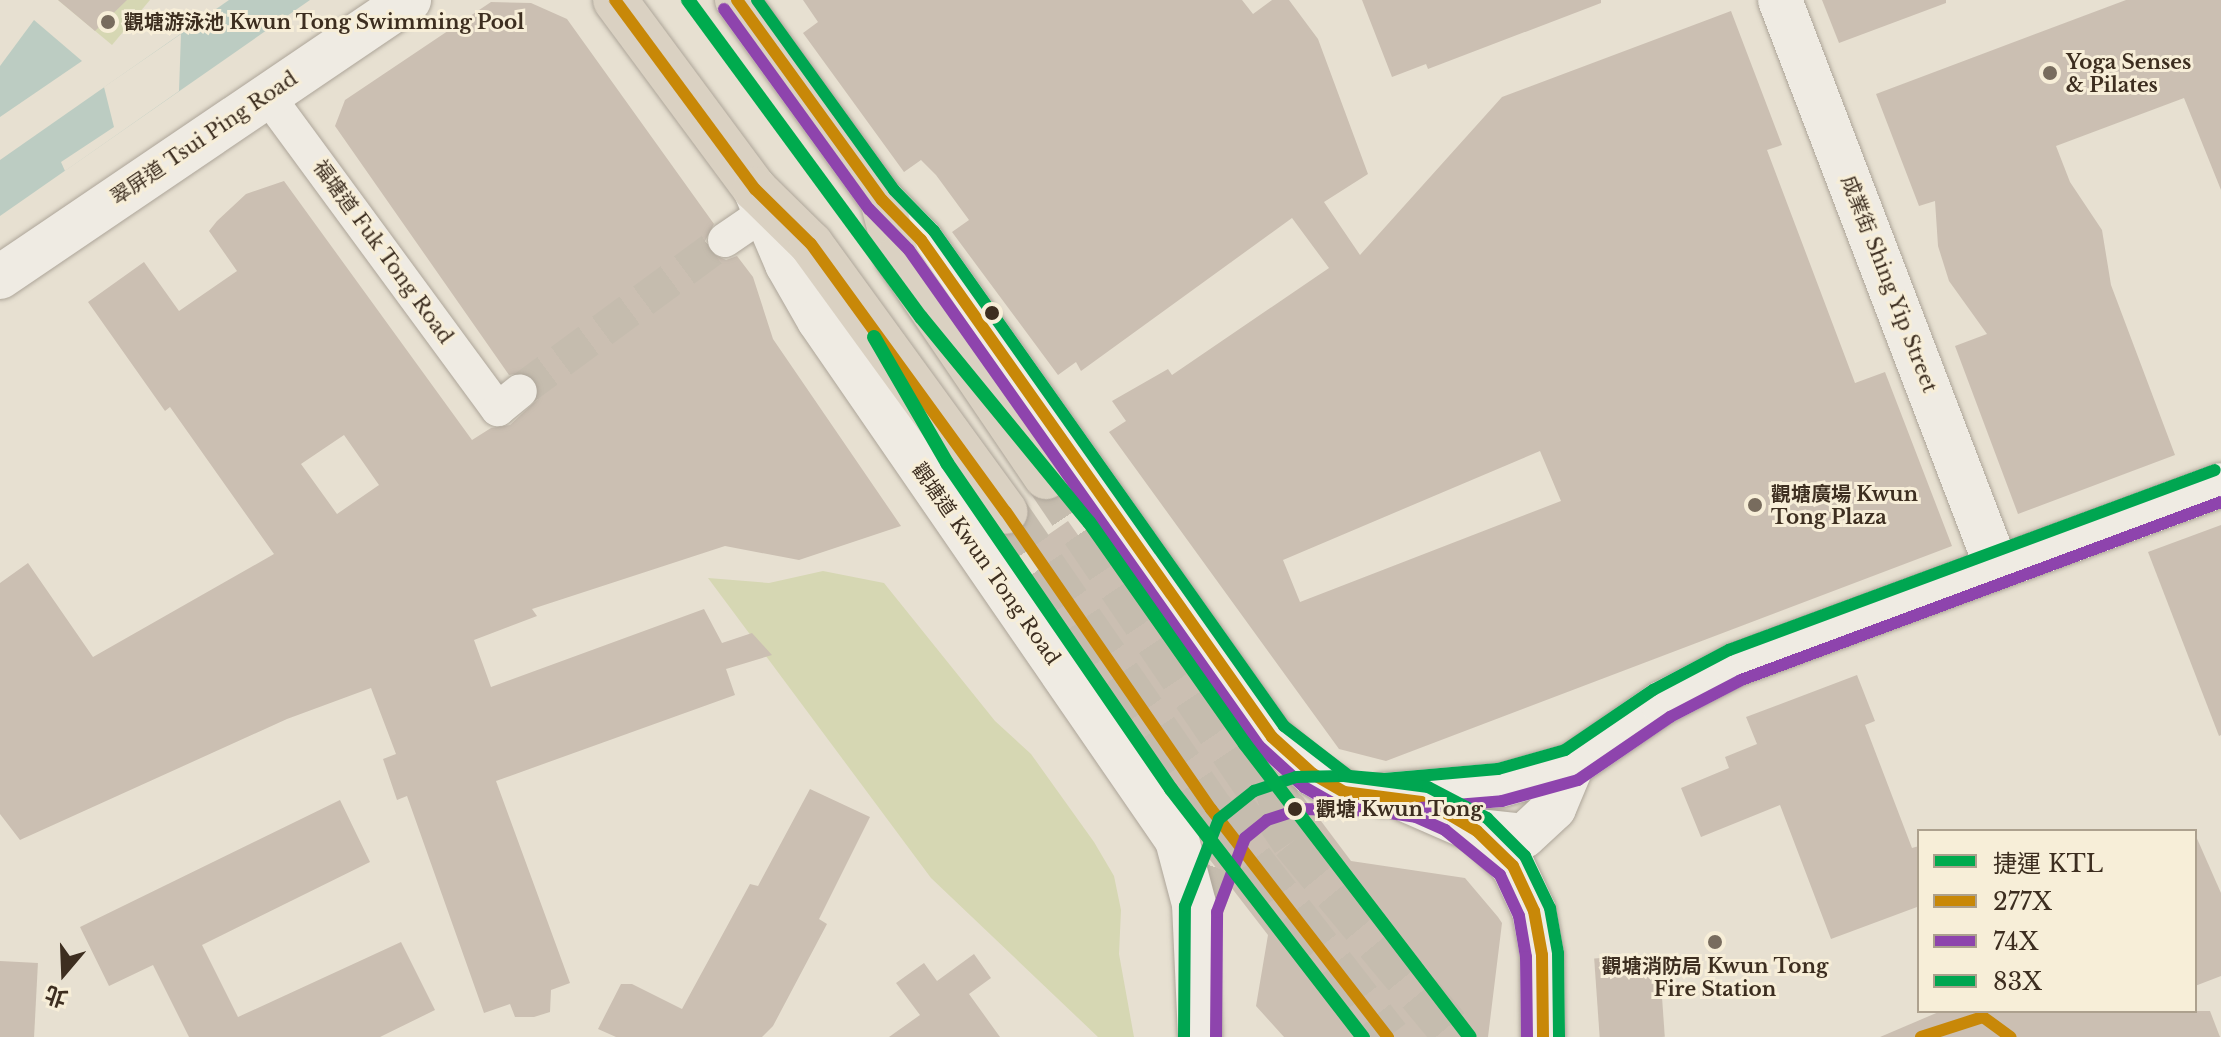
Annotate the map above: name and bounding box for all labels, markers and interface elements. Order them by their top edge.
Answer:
place label: 觀塘游泳池 Kwun Tong Swimming Pool [124,10,525,34]
marker: 觀塘游泳池 Kwun Tong Swimming Pool [99,13,117,31]
place label: Yoga Senses & Pilates [2066,50,2191,97]
marker: Yoga Senses & Pilates [2041,64,2059,82]
street label: 翠屏道 Tsui Ping Road [106,67,302,209]
street label: 福塘道 Fuk Tong Road [308,155,458,349]
street label: 成業街 Shing Yip Street [1836,172,1942,396]
unlabelled marker [984,305,1000,321]
street label: 觀塘道 Kwun Tong Road [907,458,1065,670]
place label: 觀塘廣場 Kwun Tong Plaza [1771,482,1918,529]
marker: 觀塘廣場 Kwun Tong Plaza [1746,496,1764,514]
marker: 觀塘 Kwun Tong [1281,795,1309,823]
place label: 觀塘 Kwun Tong [1316,797,1483,821]
legend [1917,829,2197,1013]
text: 捷運 KTL [1993,849,2103,878]
text: 277X [1993,887,2052,916]
text: 74X [1993,927,2038,956]
north arrow [24,933,104,1013]
marker: 觀塘消防局 Kwun Tong Fire Station [1706,933,1724,951]
place label: 觀塘消防局 Kwun Tong Fire Station [1601,954,1829,1001]
text: 83X [1993,967,2042,996]
text: 北 [41,980,71,1013]

